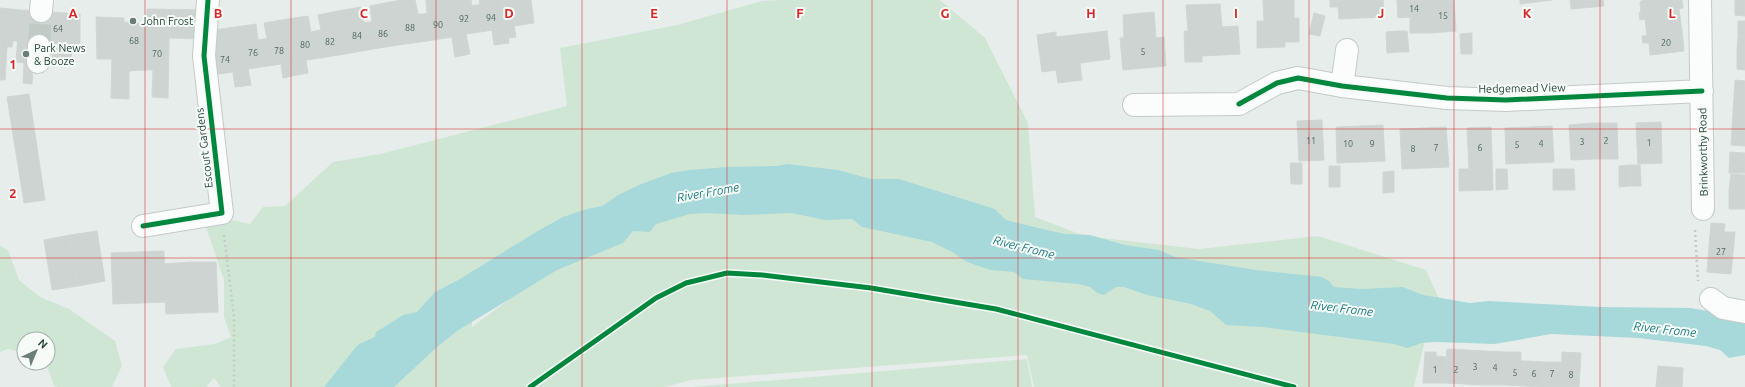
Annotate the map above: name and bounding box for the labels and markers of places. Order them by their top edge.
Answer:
place label: John Frost [141,15,194,27]
marker: John Frost [128,16,138,26]
place label: Park News & Booze [34,42,86,67]
marker: Park News & Booze [21,49,31,59]

